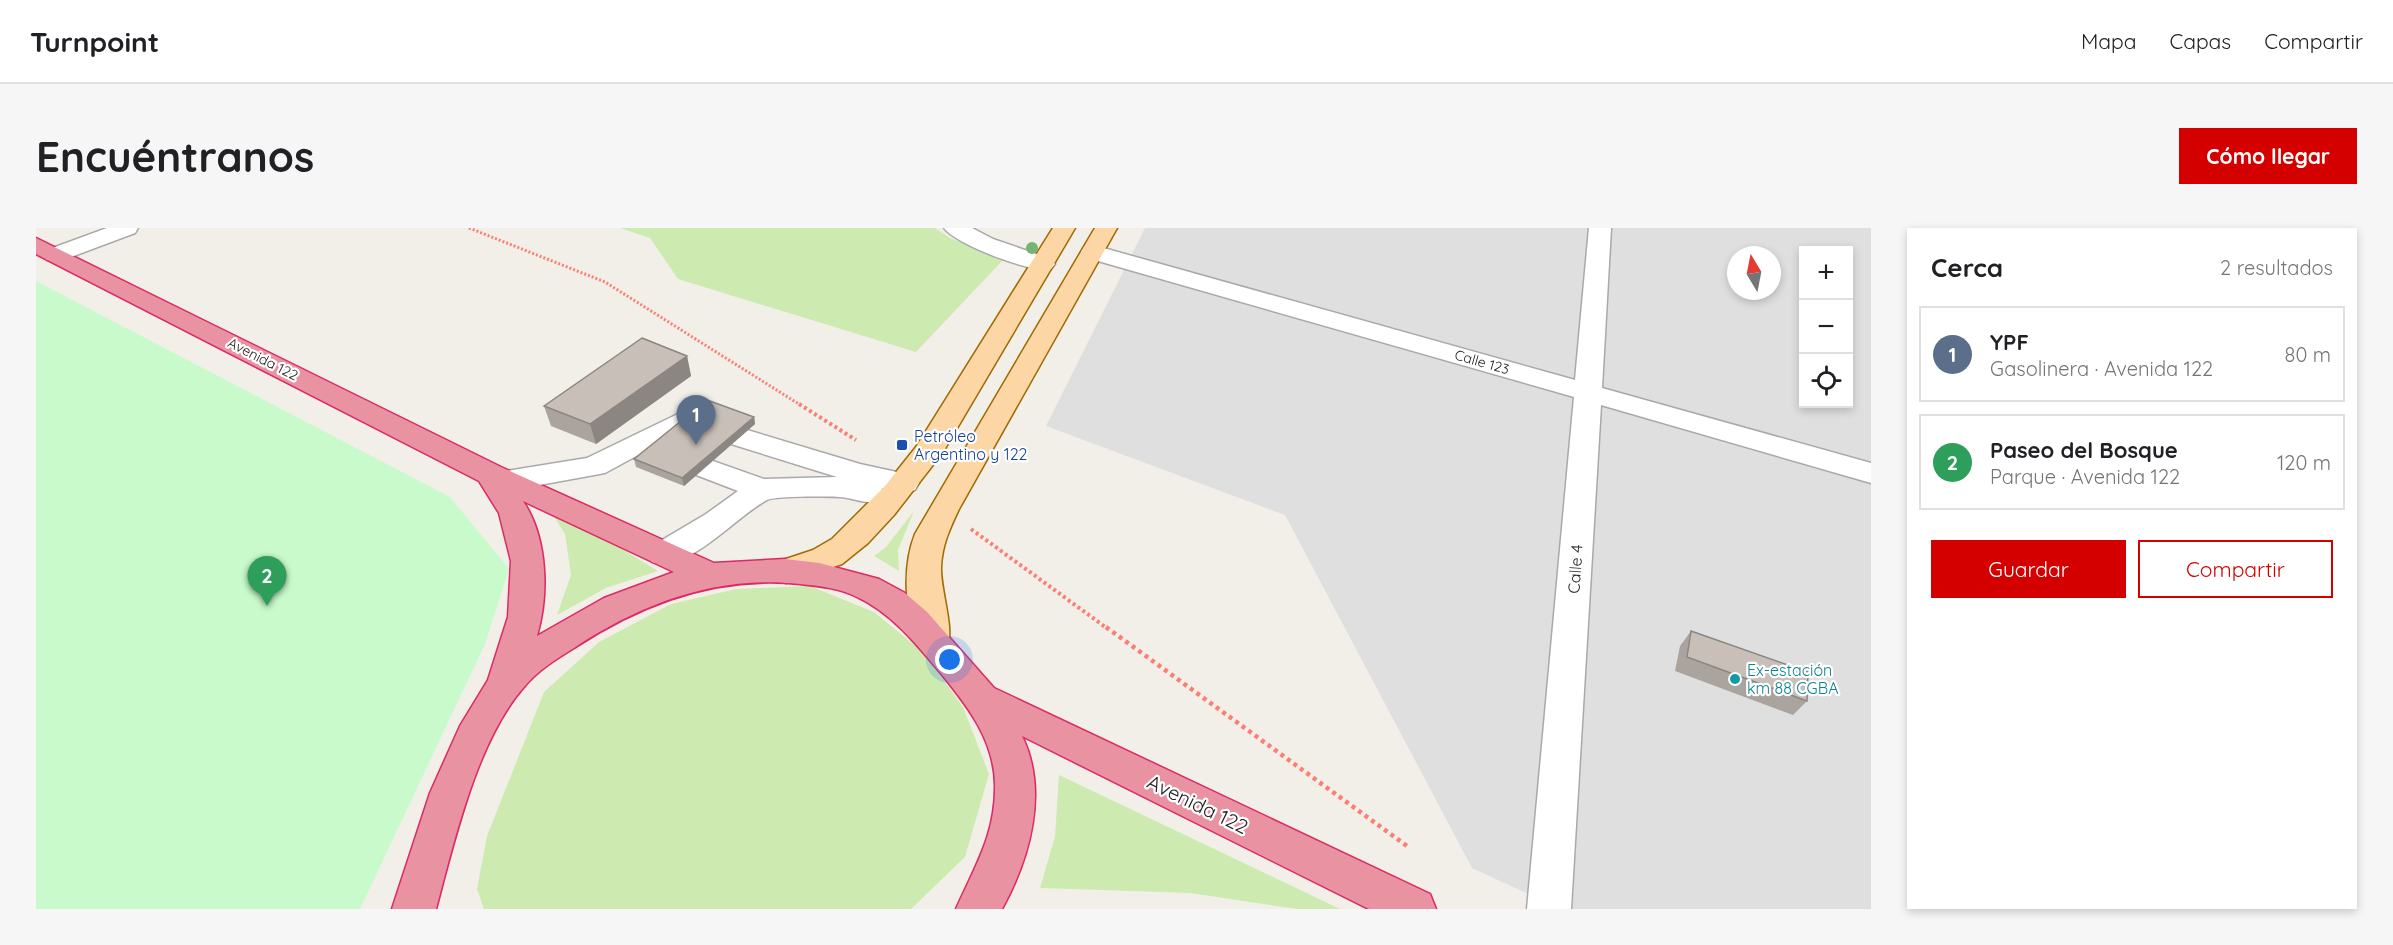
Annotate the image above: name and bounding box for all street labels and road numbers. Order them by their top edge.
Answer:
street label: Avenida 122 [225,334,301,384]
street label: Calle 123 [1453,346,1511,378]
street label: Calle 4 [1563,544,1587,594]
street label: Avenida 122 [1143,769,1253,839]

